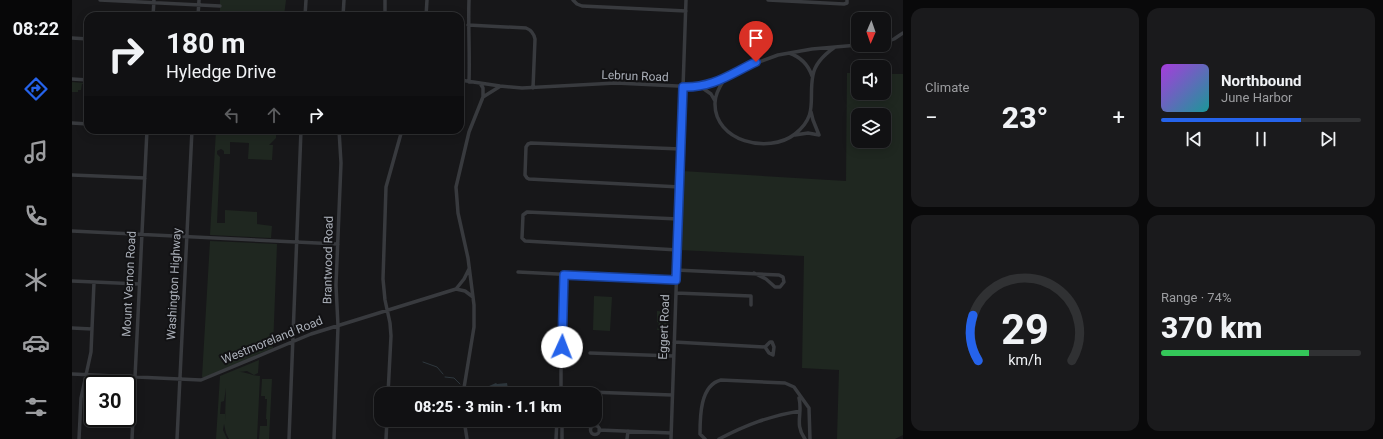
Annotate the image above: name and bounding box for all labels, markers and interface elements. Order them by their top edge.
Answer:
north arrow [851,12,891,52]
map controls [851,12,891,148]
text: 08:22 [13,18,59,39]
pin [739,21,773,62]
text: 180 m [166,27,245,60]
icon: arrive [745,27,767,49]
icon: right [100,28,152,80]
button: sound [851,60,891,100]
text: Hyledge Drive [166,61,276,82]
street label: Lebrun Road [601,68,669,84]
text: Northbound [1221,72,1302,90]
icon: directions [22,75,50,103]
text: Climate [925,80,969,95]
text: June Harbor [1221,90,1293,105]
text: 23° [1002,100,1048,135]
icon: left [221,104,243,126]
icon: ahead [263,104,285,126]
icon: right [305,104,327,126]
text: − [925,105,938,130]
text: + [1113,105,1125,130]
button: layers [851,108,891,148]
icon: previous [1183,128,1205,150]
icon: pause [1250,128,1272,150]
icon: next [1317,128,1339,150]
icon: music [22,138,50,166]
icon: phone [22,202,50,230]
street label: Brantwood Road [320,216,336,304]
street label: Washington Highway [164,227,184,340]
street label: Mount Vernon Road [119,231,139,337]
icon: climate [22,266,50,294]
text: Range · 74% [1161,290,1231,305]
street label: Eggert Road [656,294,672,360]
text: 29 [1001,305,1049,354]
text: 370 km [1161,310,1263,345]
street label: Westmoreland Road [219,313,325,367]
position arrow [541,326,583,368]
icon: car [22,329,50,357]
text: km/h [1008,351,1042,367]
speed limit sign: 30 [84,375,136,427]
icon: filters [22,393,50,421]
text: 08:25 · 3 min · 1.1 km [414,398,562,416]

